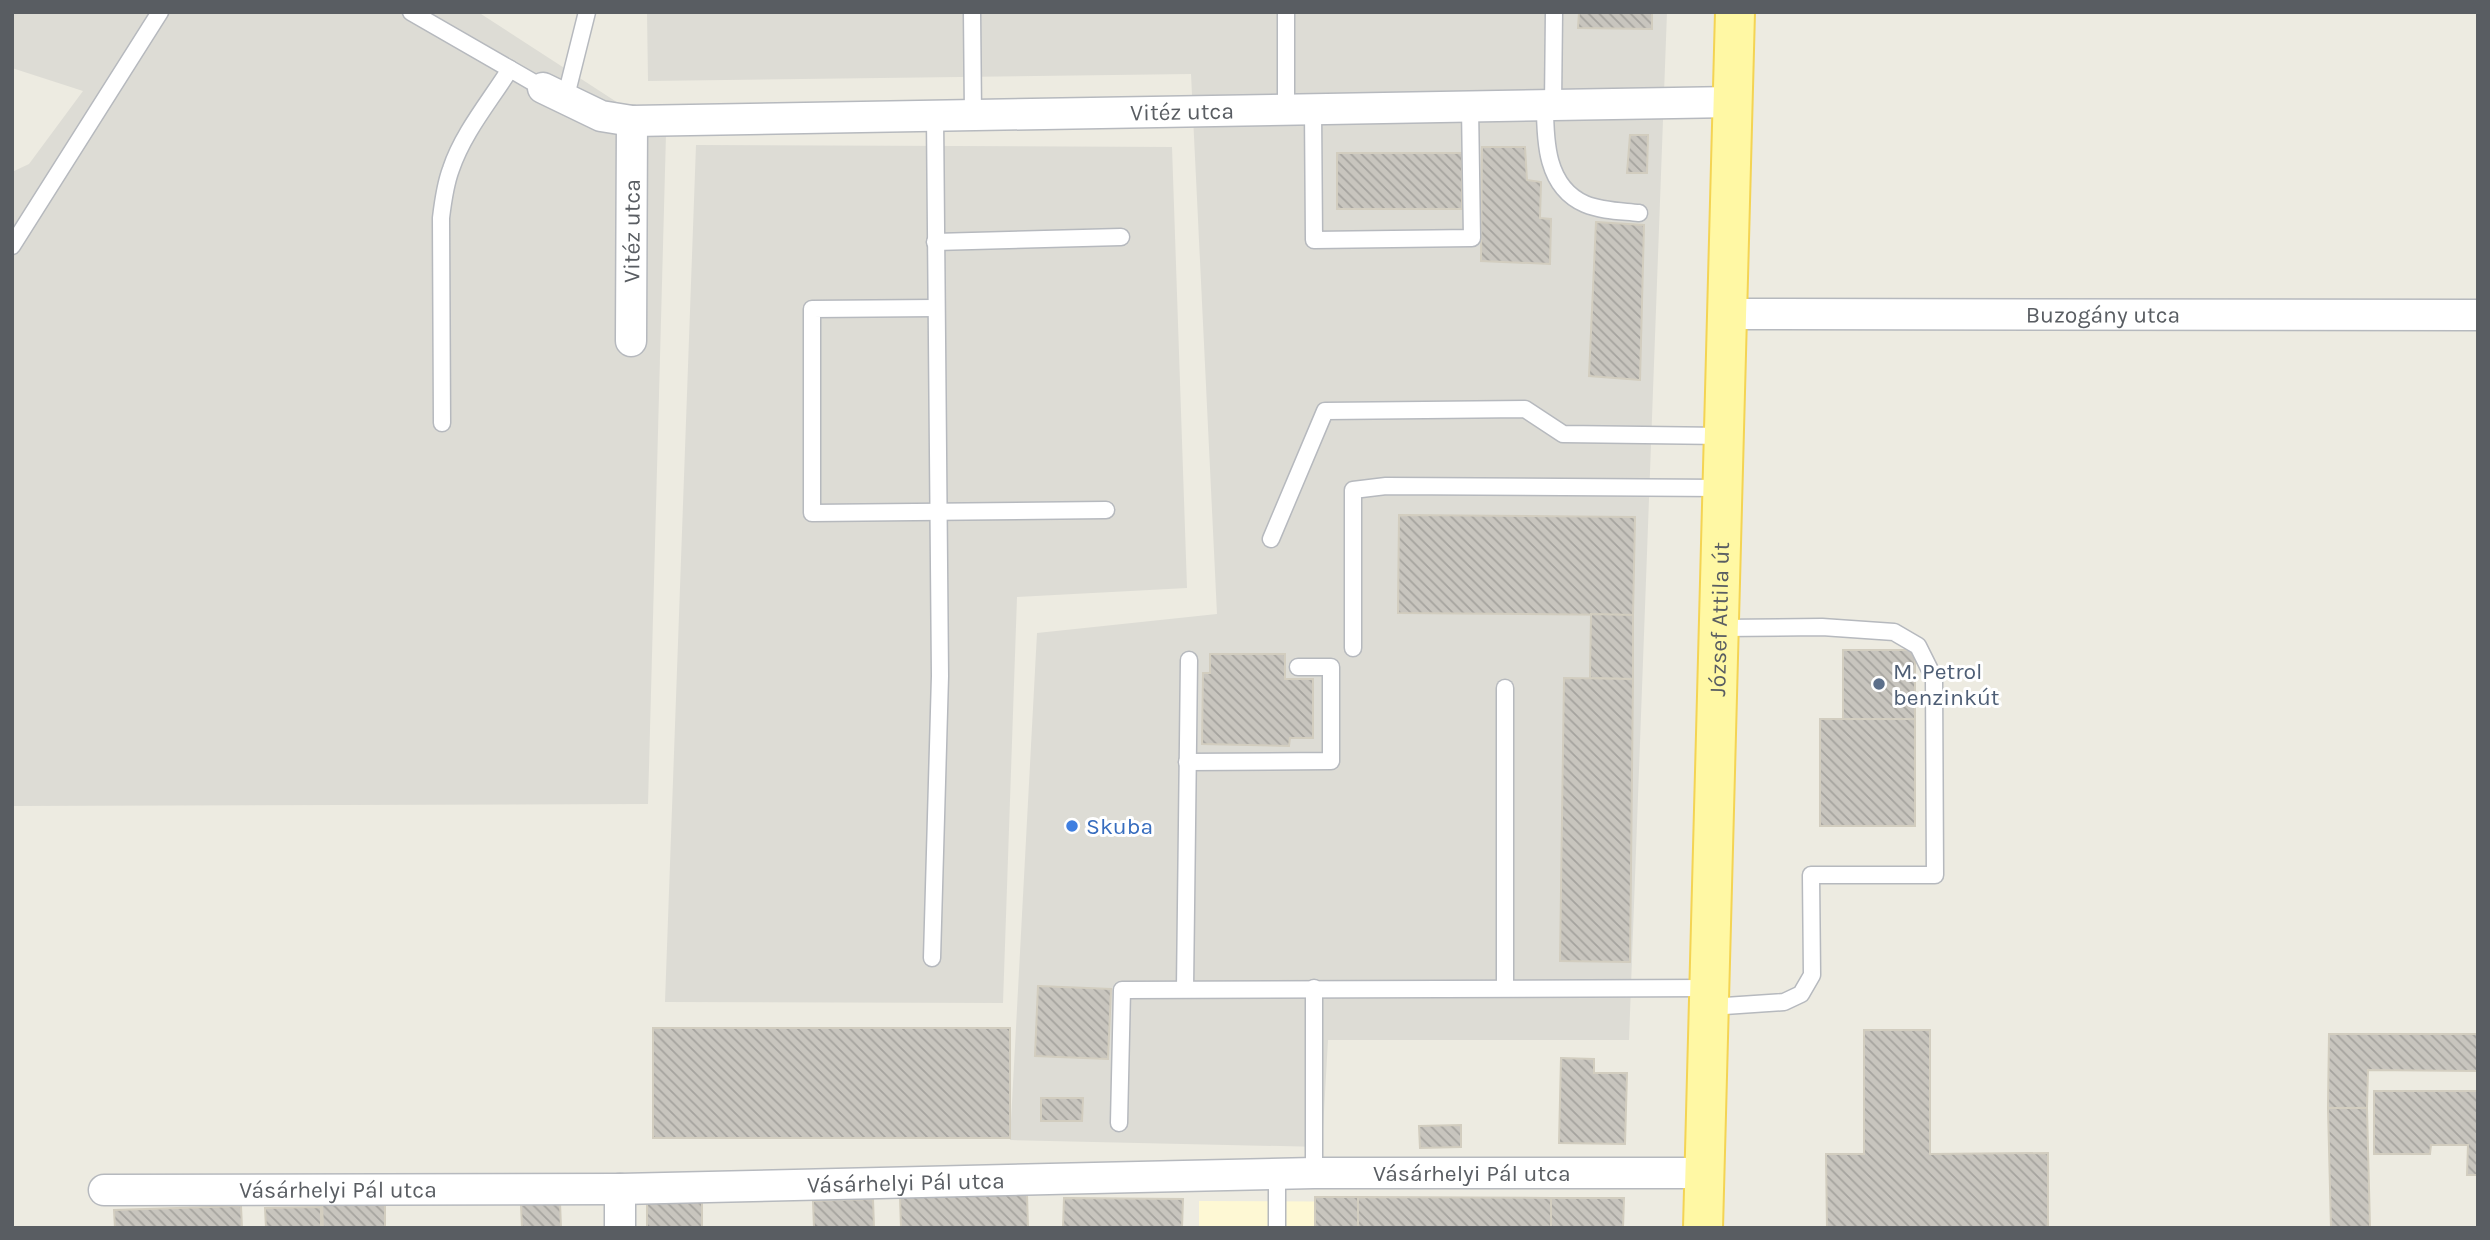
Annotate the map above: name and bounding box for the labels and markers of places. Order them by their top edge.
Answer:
place label: M. Petrol benzinkút [1893,658,2000,711]
marker: M. Petrol benzinkút [1871,676,1887,692]
place label: Skuba [1086,813,1153,840]
marker: Skuba [1064,818,1080,834]

